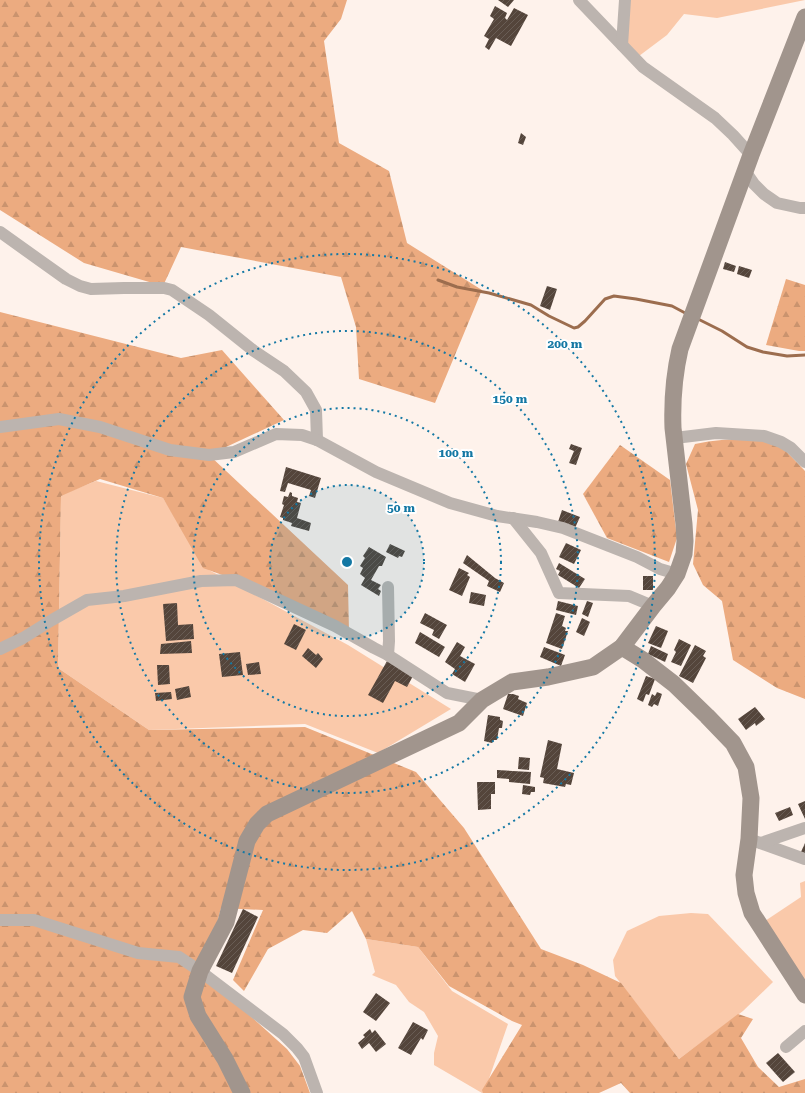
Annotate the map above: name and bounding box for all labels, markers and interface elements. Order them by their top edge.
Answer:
text: 200 m [548,337,583,351]
text: 150 m [493,392,528,406]
text: 100 m [439,446,474,460]
text: 50 m [387,501,415,515]
centre of rings [340,555,354,569]

